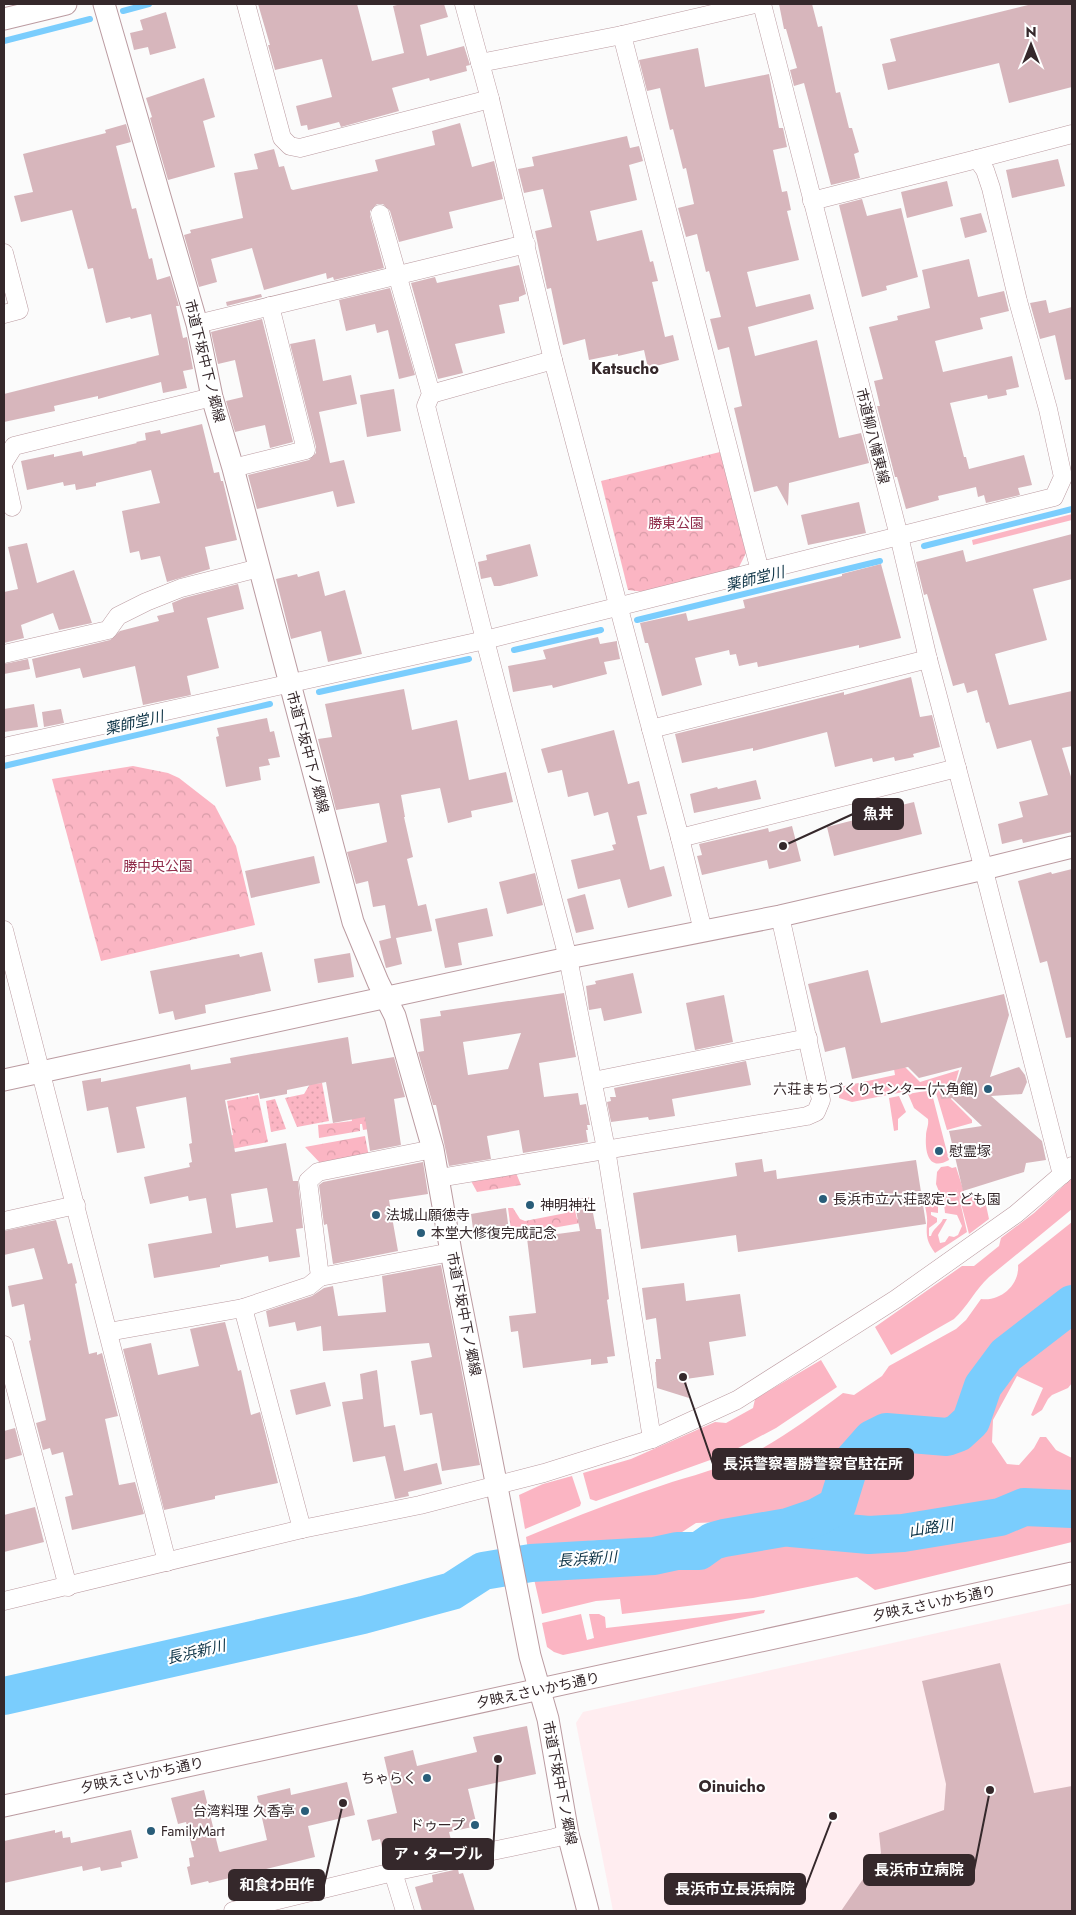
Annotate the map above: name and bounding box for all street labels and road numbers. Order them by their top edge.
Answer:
street label: 市道下坂中下ノ郷線 [180,297,230,425]
street label: 市道柳八幡東線 [851,386,895,486]
street label: 市道下坂中下ノ郷線 [282,689,334,815]
street label: 市道下坂中下ノ郷線 [442,1250,486,1378]
street label: 夕映えさいかち通り [870,1580,998,1626]
street label: 夕映えさいかち通り [474,1667,602,1713]
street label: 市道下坂中下ノ郷線 [538,1719,582,1847]
street label: 夕映えさいかち通り [78,1752,206,1798]

